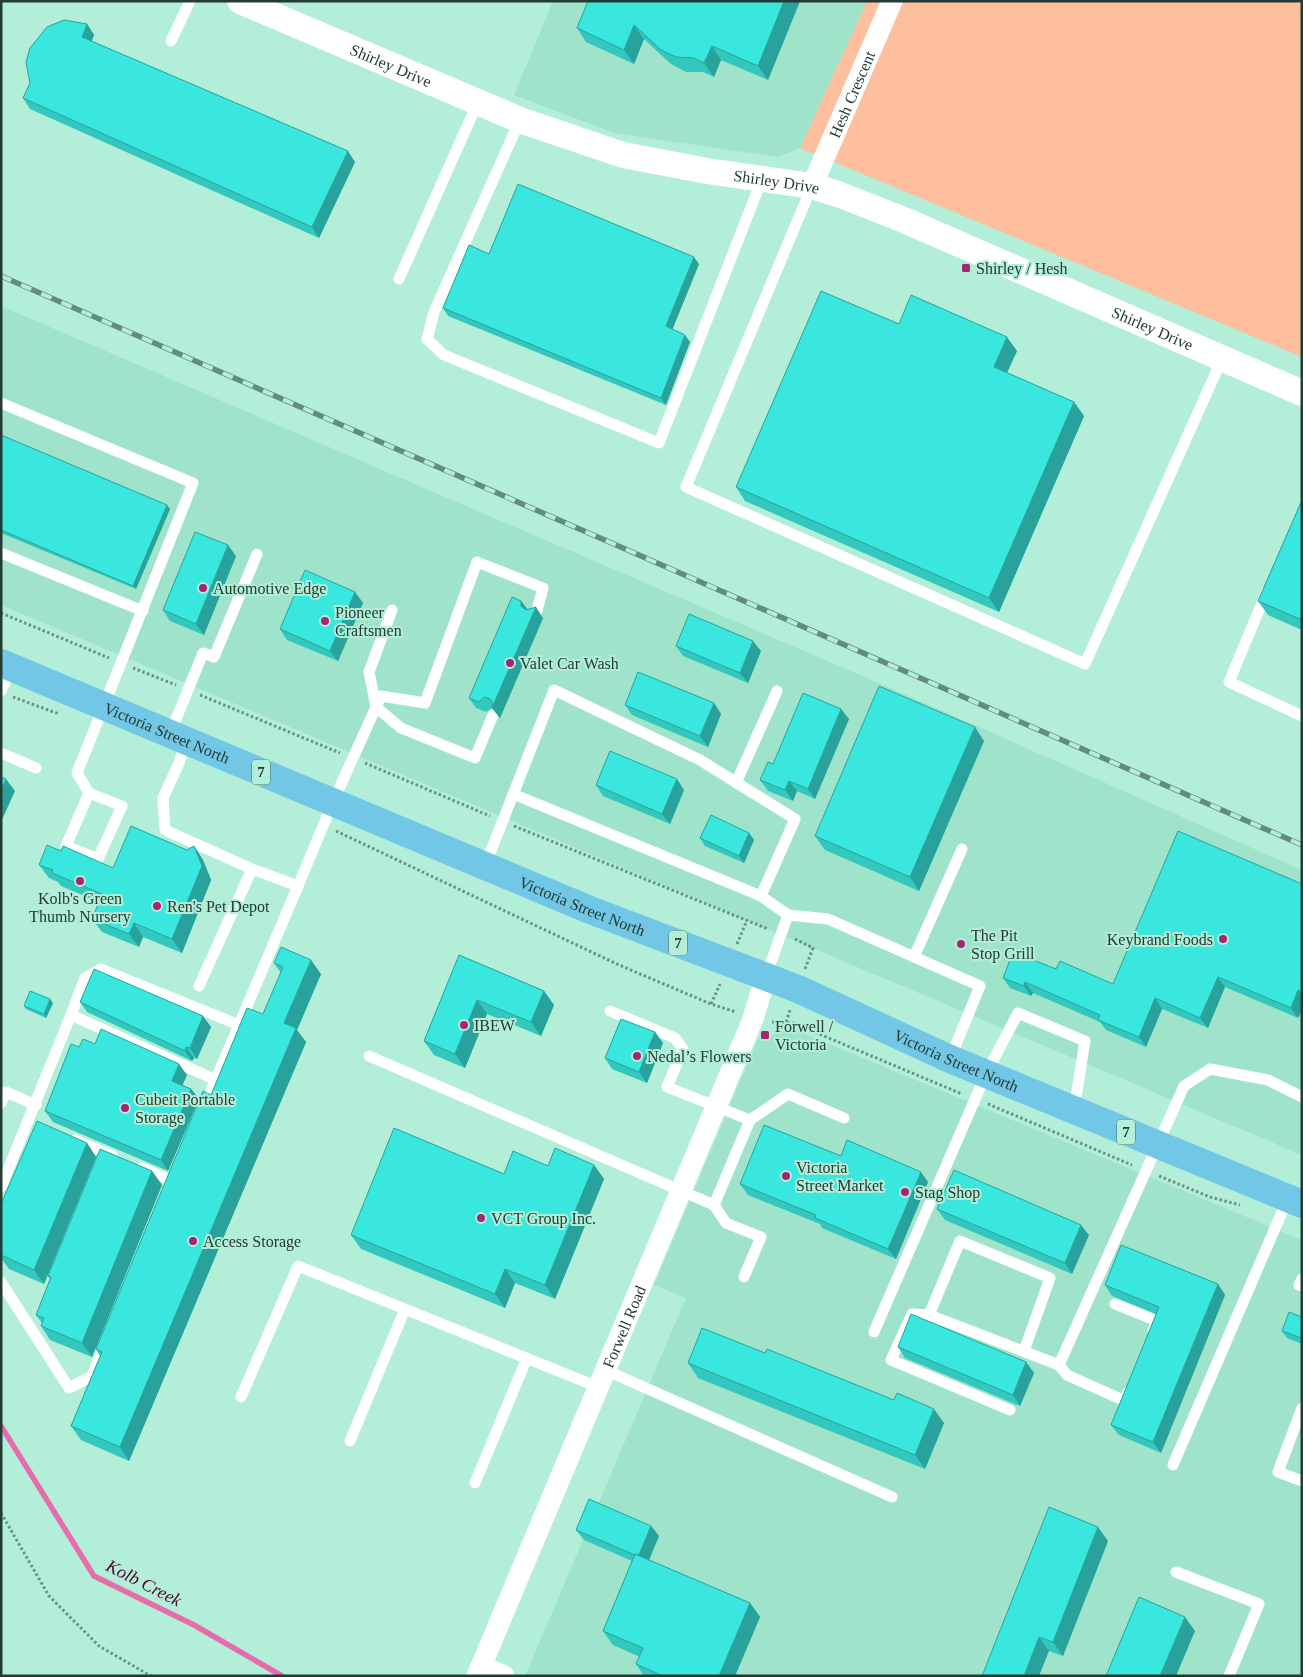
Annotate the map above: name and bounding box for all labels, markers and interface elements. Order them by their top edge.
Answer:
street label: Shirley Drive [348,40,434,90]
street label: Hesh Crescent [825,48,878,140]
street label: Shirley Drive [733,166,822,196]
place label: Shirley / Hesh [976,260,1068,278]
marker: Shirley / Hesh [960,262,972,274]
street label: Shirley Drive [1110,303,1196,353]
place label: Automotive Edge [213,580,326,598]
marker: Automotive Edge [197,582,209,594]
place label: Pioneer Craftsmen [335,604,402,639]
marker: Pioneer Craftsmen [319,615,331,627]
place label: Valet Car Wash [520,655,619,672]
marker: Valet Car Wash [504,657,516,669]
street label: Victoria Street North [102,699,232,766]
road number: 7 [252,760,270,784]
street label: Victoria Street North [517,873,648,939]
marker: Kolb's Green Thumb Nursery [74,875,86,887]
place label: Kolb's Green Thumb Nursery [29,890,131,926]
place label: Ren's Pet Depot [167,898,270,916]
marker: Ren's Pet Depot [151,900,163,912]
place label: The Pit Stop Grill [971,927,1035,963]
road number: 7 [669,930,687,956]
place label: Keybrand Foods [1107,931,1213,949]
marker: Keybrand Foods [1217,933,1229,945]
marker: The Pit Stop Grill [955,938,967,950]
place label: IBEW [474,1017,516,1034]
place label: Forwell / Victoria [775,1018,834,1053]
marker: IBEW [458,1019,470,1031]
street label: Victoria Street North [891,1026,1021,1095]
marker: Forwell / Victoria [759,1029,771,1041]
place label: Nedal’s Flowers [647,1048,751,1065]
marker: Nedal’s Flowers [631,1050,643,1062]
place label: Cubeit Portable Storage [135,1091,235,1127]
marker: Cubeit Portable Storage [119,1102,131,1114]
road number: 7 [1117,1120,1135,1144]
place label: Victoria Street Market [796,1159,884,1194]
marker: Victoria Street Market [780,1170,792,1182]
place label: Stag Shop [915,1184,980,1202]
marker: Stag Shop [899,1186,911,1198]
place label: VCT Group Inc. [491,1210,596,1228]
marker: VCT Group Inc. [475,1212,487,1224]
place label: Access Storage [203,1233,301,1251]
marker: Access Storage [187,1235,199,1247]
street label: Forwell Road [599,1283,649,1370]
water label: Kolb Creek [102,1555,186,1611]

